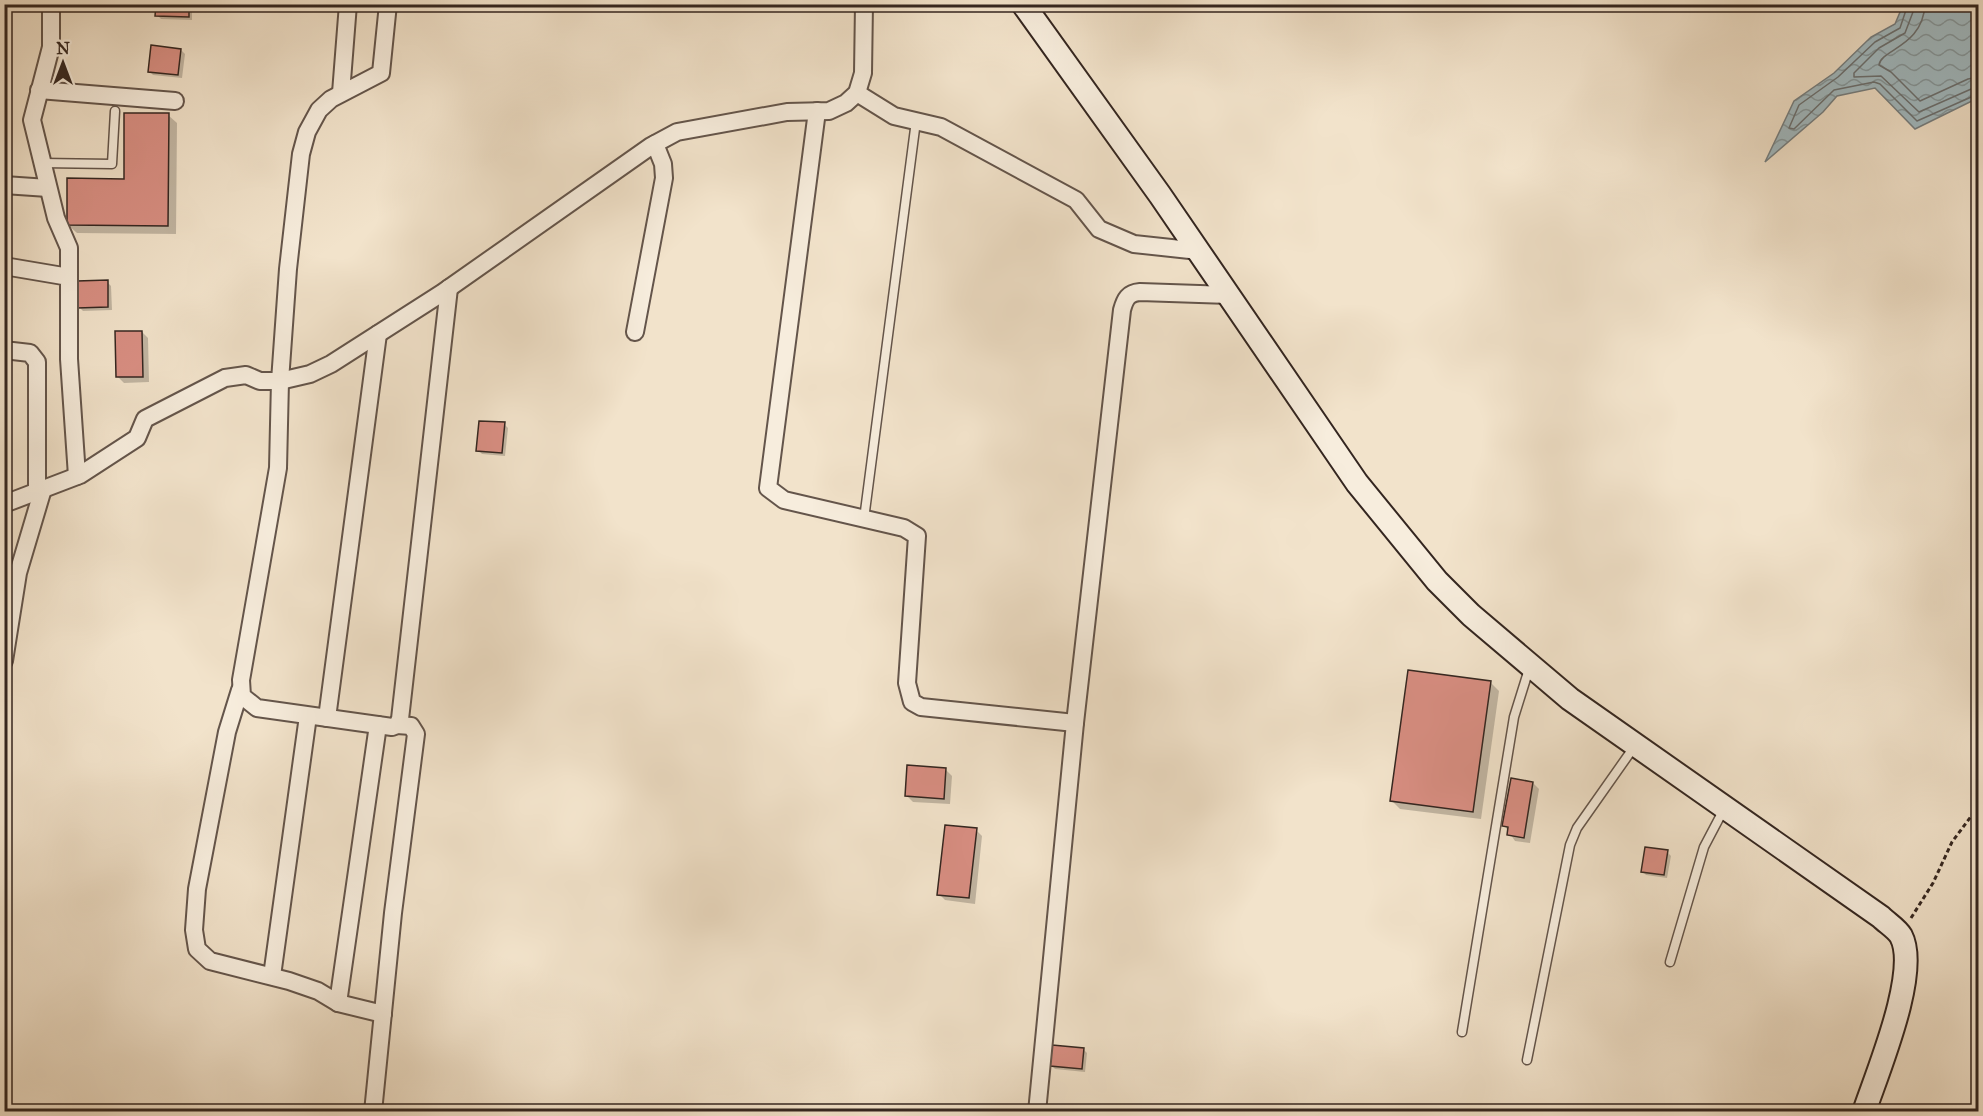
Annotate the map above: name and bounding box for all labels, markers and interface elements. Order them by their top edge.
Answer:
north arrow [33,33,93,93]
text: N [56,39,70,58]

